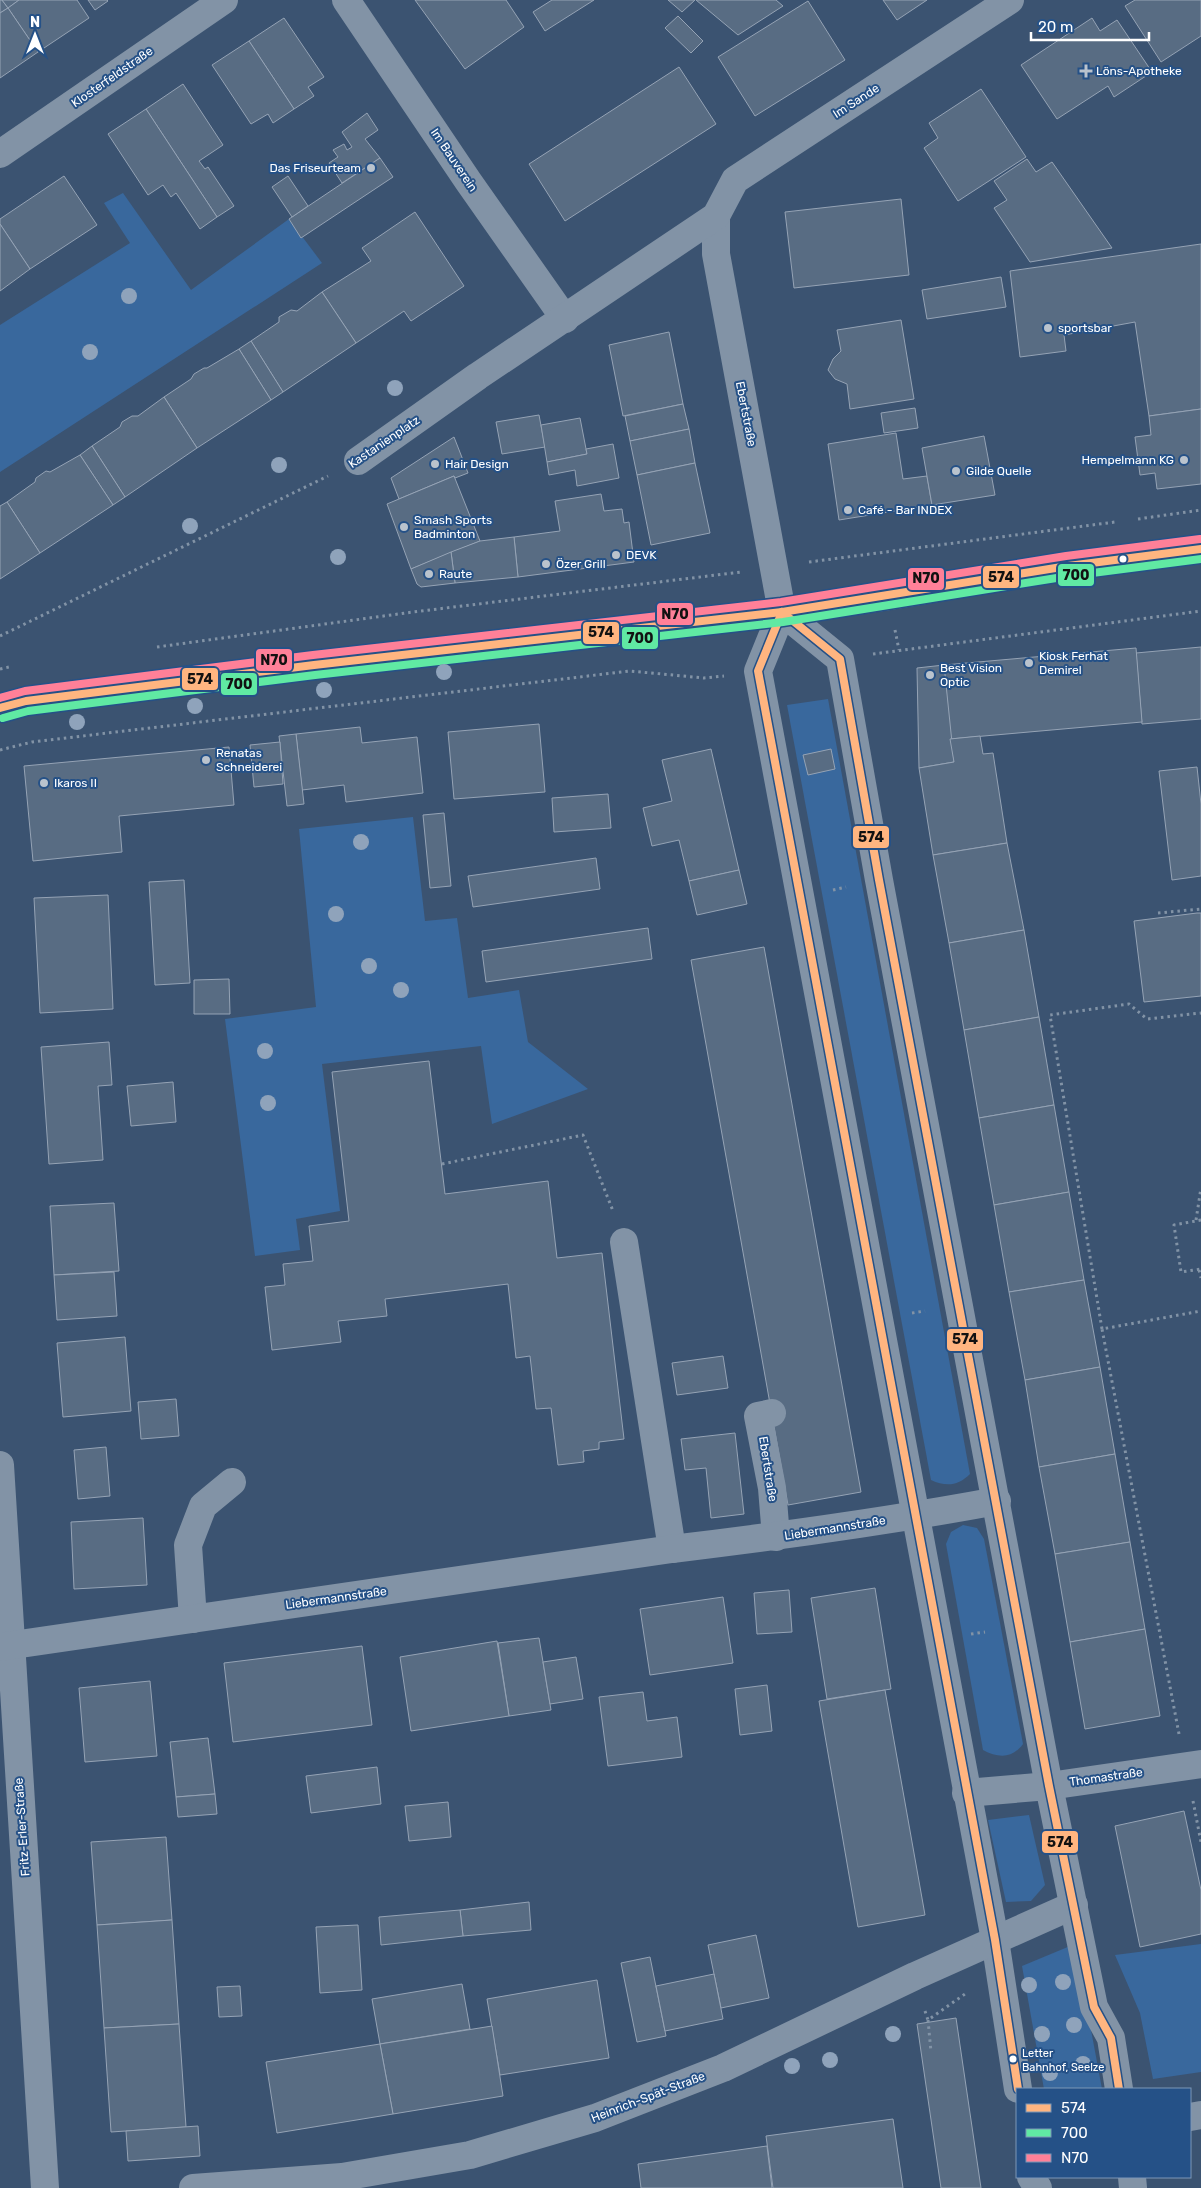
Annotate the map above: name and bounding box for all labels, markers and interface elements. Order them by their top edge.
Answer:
north arrow [10,10,60,60]
scale bar [1031,10,1148,42]
text: N [30,14,40,31]
text: 20 m [1038,18,1073,36]
street label: Klosterfeldstraße [69,44,156,110]
place label: Löns-Apotheke [1096,64,1182,78]
marker: Löns-Apotheke [1080,65,1092,77]
street label: Im Sande [830,81,882,121]
street label: Im Bauverein [428,126,480,194]
place label: Das Friseurteam [269,161,361,175]
marker: Das Friseurteam [365,162,377,174]
place label: sportsbar [1058,321,1112,335]
marker: sportsbar [1042,322,1054,334]
street label: Ebertstraße [733,380,759,448]
street label: Kastanienplatz [346,413,422,471]
place label: Hempelmann KG [1082,453,1174,467]
marker: Hempelmann KG [1178,454,1190,466]
place label: Hair Design [445,457,509,471]
marker: Hair Design [429,458,441,470]
place label: Gilde Quelle [966,464,1032,478]
marker: Gilde Quelle [950,465,962,477]
place label: Café - Bar INDEX [858,503,952,517]
marker: Café - Bar INDEX [842,504,854,516]
place label: Smash Sports Badminton [414,513,492,541]
marker: Smash Sports Badminton [398,521,410,533]
place label: DEVK [626,548,657,562]
marker: DEVK [610,549,622,561]
unlabelled marker [1118,554,1128,564]
place label: Özer Grill [556,557,606,571]
marker: Özer Grill [540,558,552,570]
line badge: 700 [1057,563,1095,587]
line badge: 574 [982,565,1020,589]
place label: Raute [439,567,472,581]
line badge: N70 [907,567,945,591]
text: 700 [1062,567,1090,584]
marker: Raute [423,568,435,580]
text: 574 [988,569,1015,586]
text: N70 [912,570,940,587]
line badge: N70 [656,602,694,626]
text: N70 [661,606,689,623]
line badge: 574 [582,621,620,645]
text: 574 [588,624,615,641]
line badge: 700 [621,626,659,650]
text: 700 [626,630,654,647]
line badge: N70 [255,648,293,672]
place label: Kiosk Ferhat Demirel [1039,649,1108,677]
text: N70 [260,652,288,669]
marker: Kiosk Ferhat Demirel [1023,657,1035,669]
place label: Best Vision Optic [940,661,1002,689]
line badge: 574 [181,667,219,691]
marker: Best Vision Optic [924,669,936,681]
text: 574 [187,671,214,688]
line badge: 700 [220,672,258,696]
text: 700 [225,676,253,693]
place label: Renatas Schneiderei [216,746,282,774]
marker: Renatas Schneiderei [200,754,212,766]
place label: Ikaros II [54,776,97,790]
marker: Ikaros II [38,777,50,789]
line badge: 574 [852,825,890,849]
text: 574 [858,829,885,846]
line badge: 574 [946,1328,984,1352]
text: 574 [952,1331,979,1348]
street label: Ebertstraße [756,1435,780,1503]
street label: Liebermannstraße [783,1513,887,1543]
street label: Liebermannstraße [284,1584,388,1612]
street label: Thomastraße [1068,1765,1144,1789]
street label: Fritz-Erler-Straße [12,1777,32,1877]
line badge: 574 [1041,1830,1079,1854]
text: 574 [1047,1834,1074,1851]
place label: Letter Bahnhof, Seelze [1022,2047,1105,2074]
marker: Letter Bahnhof, Seelze [1008,2054,1018,2064]
street label: Heinrich-Spät-Straße [589,2069,707,2125]
legend [1016,2088,1191,2178]
text: 574 [1061,2099,1086,2117]
text: 700 [1061,2124,1088,2142]
text: N70 [1061,2149,1089,2167]

